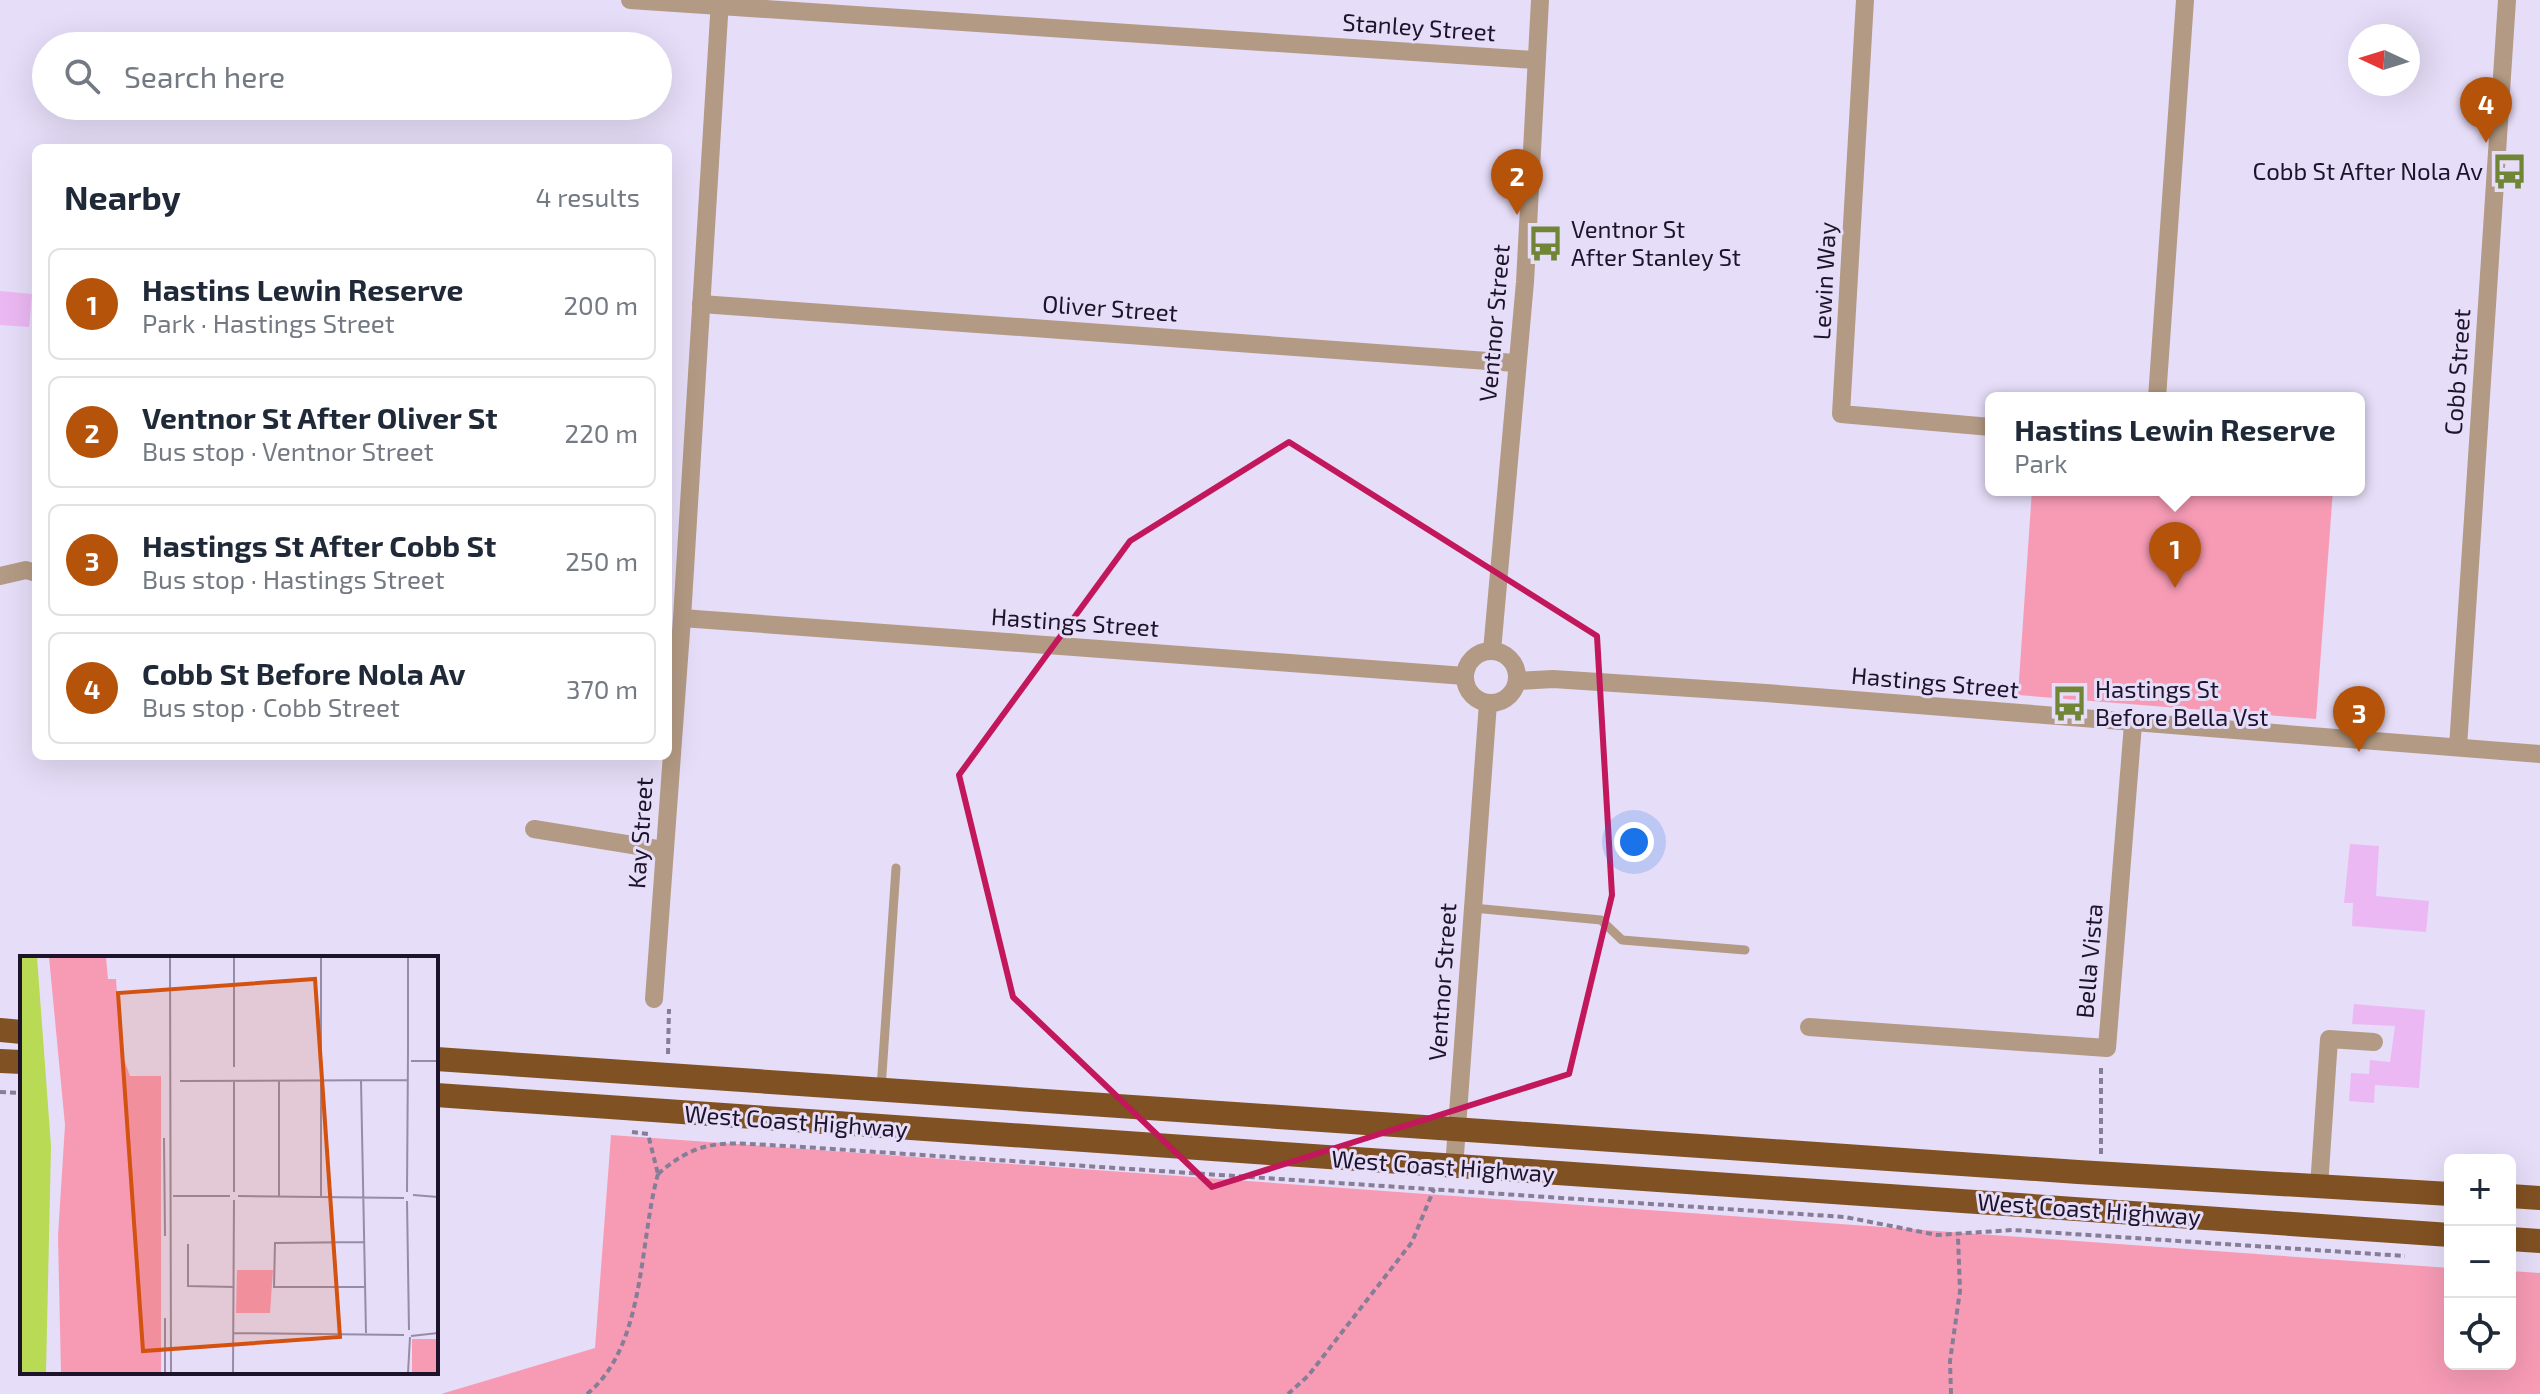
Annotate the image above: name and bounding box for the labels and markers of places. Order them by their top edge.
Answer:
pin: 4 [2460,77,2512,143]
pin: 2 [1491,149,1543,215]
bus stop icon: Cobb St After Nola Av [2490,153,2528,191]
place label: Cobb St After Nola Av [2253,156,2483,185]
place label: Ventnor St After Stanley St [1571,214,1741,271]
bus stop icon: Ventnor St After Stanley St [1526,225,1564,263]
pin: 1 [2149,522,2201,588]
place label: Hastings St Before Bella Vst [2095,674,2268,731]
bus stop icon: Hastings St Before Bella Vst [2050,685,2088,723]
pin: 3 [2333,686,2385,752]

